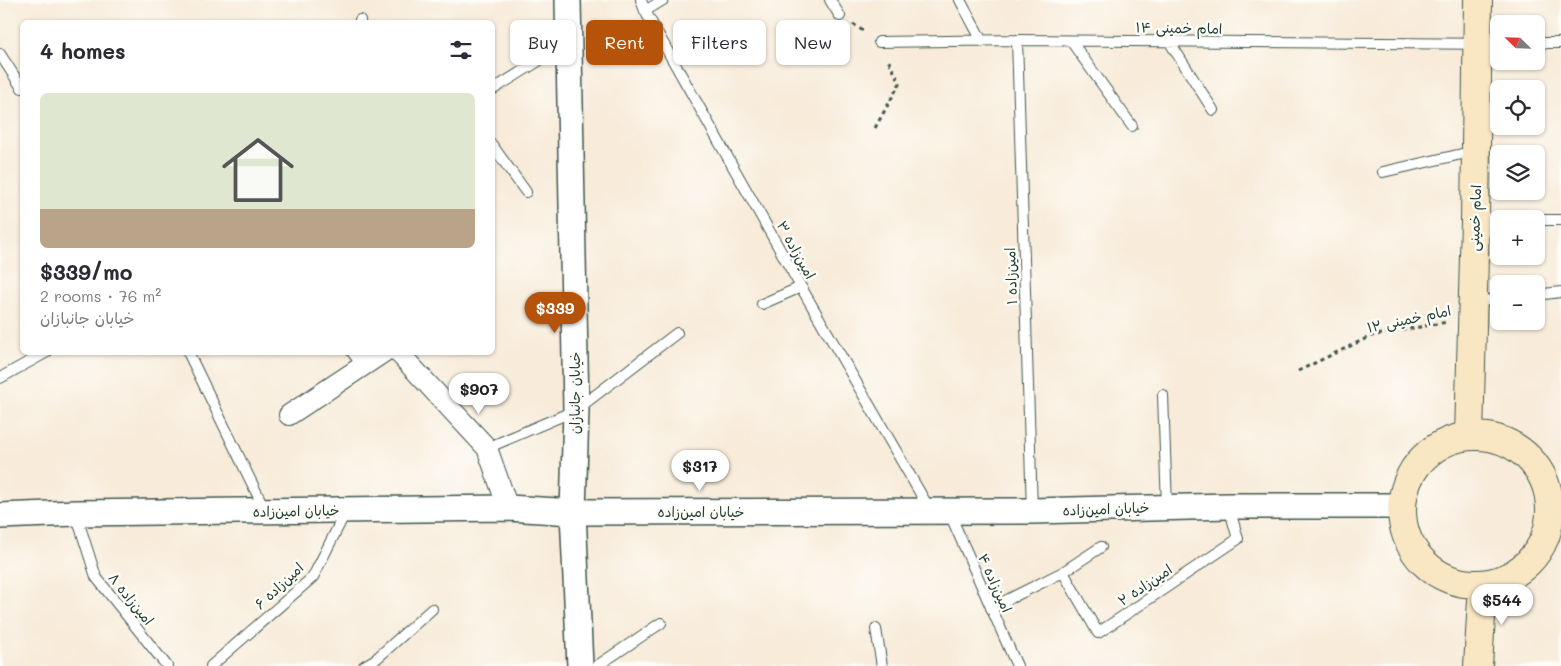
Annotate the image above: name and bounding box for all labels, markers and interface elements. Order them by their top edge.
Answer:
north arrow [1490,15,1545,70]
map controls [1490,15,1545,330]
street label: امام خمینی ۱۴ [1135,17,1223,40]
chip: Buy [510,20,576,65]
chip: Rent [586,20,663,65]
chip: Filters [673,20,766,65]
chip: New [776,20,850,65]
icon: filters [447,36,475,64]
text: 4 homes [40,37,126,64]
button: locate [1490,80,1545,135]
icon: home [213,125,303,215]
button: layers [1490,145,1545,200]
street label: امام خمینی [1464,184,1487,252]
button: + [1490,210,1545,265]
street label: امین‌زاده ۳ [773,217,820,282]
street label: امین‌زاده ۱ [1000,247,1021,305]
text: $339/mo [40,258,132,285]
button: − [1490,275,1545,330]
text: 2 rooms · 76 m² [40,285,161,306]
pin: $339 [525,292,585,334]
text: $339 [536,297,574,318]
street label: امام خمینی ۱۲ [1365,300,1453,339]
text: خیابان جانبازان [40,307,134,328]
street label: خیابان جانبازان [565,352,584,434]
pin: $907 [449,372,509,415]
text: $907 [460,378,498,399]
pin: $317 [670,450,730,492]
text: $317 [682,455,718,476]
street label: خیابان امین‌زاده [1062,497,1150,520]
street label: خیابان امین‌زاده [252,500,340,521]
street label: خیابان امین‌زاده [658,502,744,521]
street label: امین‌زاده ۴ [974,550,1017,615]
street label: امین‌زاده ۶ [250,558,307,613]
street label: امین‌زاده ۲ [1114,559,1176,610]
street label: امین‌زاده ۸ [104,569,158,629]
pin: $544 [1472,584,1532,626]
text: $544 [1482,589,1522,610]

